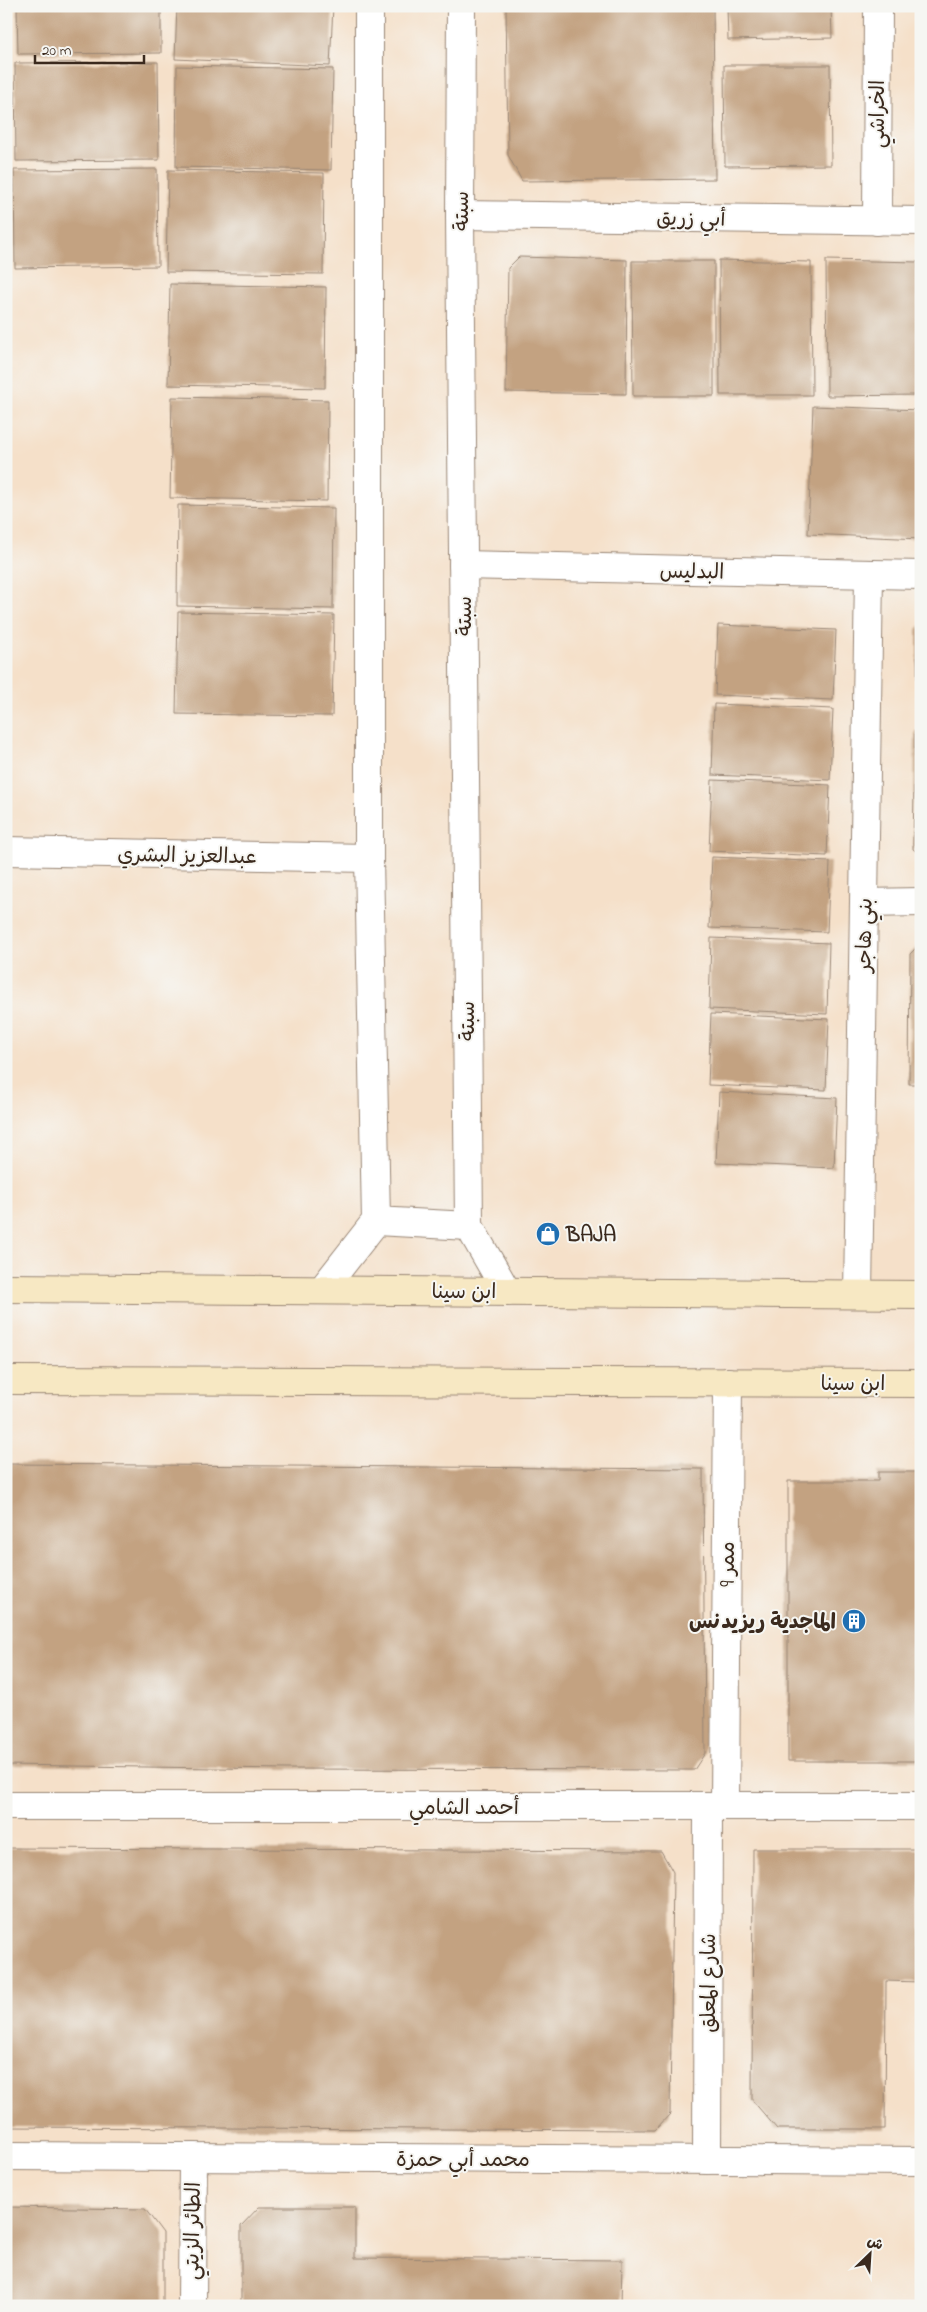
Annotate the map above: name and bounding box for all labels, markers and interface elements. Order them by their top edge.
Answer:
scale bar [35,32,144,64]
text: 20 m [42,40,72,62]
street label: الخراشي [864,80,896,148]
street label: سبتة [448,191,478,231]
street label: أبي زريق [656,204,726,238]
street label: البدليس [659,557,725,589]
street label: سبتة [451,596,481,636]
street label: عبدالعزيز البشري [117,841,257,873]
street label: بني هاجر [850,897,884,975]
street label: سبتة [454,1001,484,1041]
shop icon: BAJA [535,1221,561,1247]
place label: BAJA [565,1221,616,1251]
street label: ابن سينا [431,1278,497,1308]
street label: ابن سينا [820,1370,886,1400]
street label: ممر 9 [714,1541,744,1587]
place label: الماجدية ريزيدنس [689,1608,836,1638]
building icon: الماجدية ريزيدنس [841,1608,867,1634]
street label: أحمد الشامي [409,1794,519,1826]
street label: شارع المعلق [695,1933,725,2033]
street label: محمد أبي حمزة [396,2146,530,2178]
street label: الطائر الزيتي [178,2182,212,2280]
north arrow [844,2230,894,2280]
text: ش [863,2231,886,2256]

